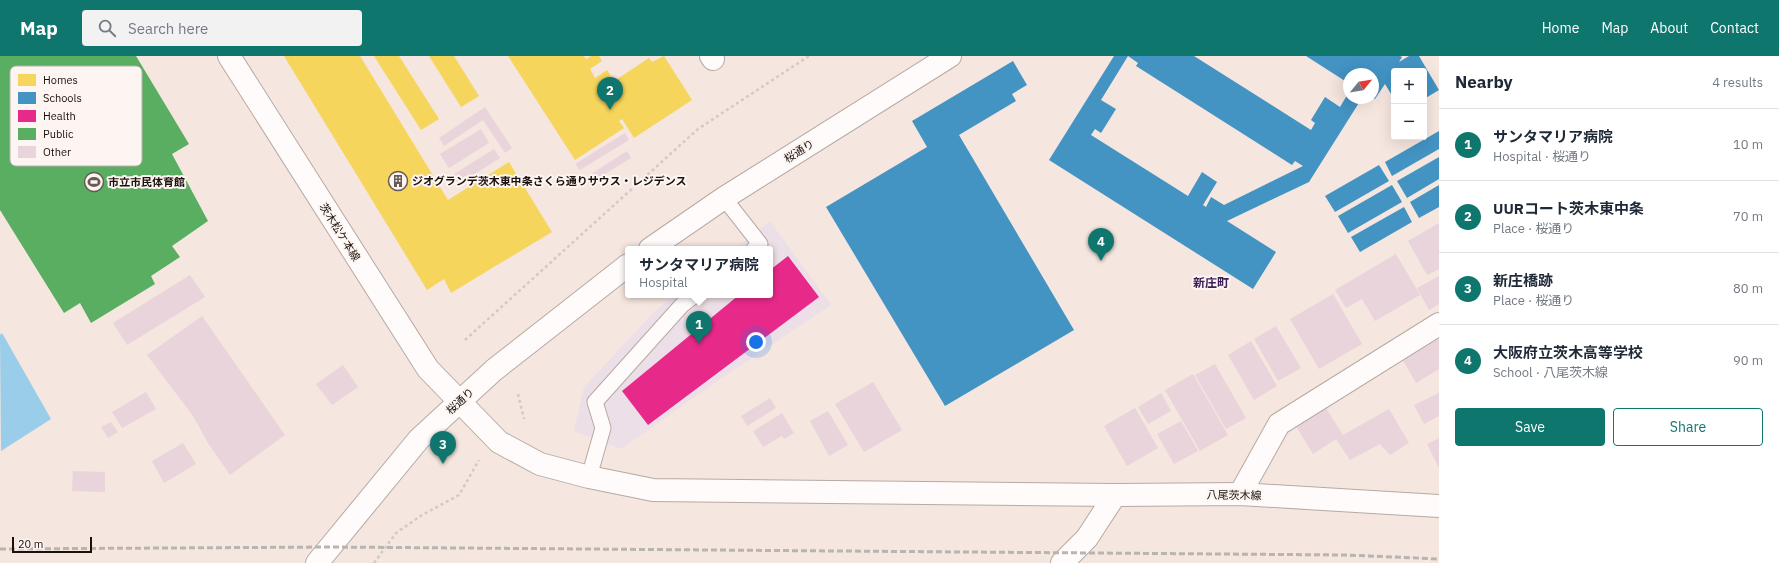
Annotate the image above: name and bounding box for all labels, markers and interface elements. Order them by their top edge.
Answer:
search box [82,10,362,46]
text: Map [20,16,58,40]
icon: search [96,17,118,39]
text: Search here [128,19,208,38]
text: Home [1542,19,1579,37]
text: Map [1601,19,1628,37]
text: About [1650,19,1688,37]
text: Contact [1710,19,1759,37]
legend [10,66,142,166]
north arrow [1343,68,1379,104]
map controls [1391,68,1427,140]
button: + [1391,68,1427,104]
text: Nearby [1455,71,1513,93]
text: Homes [43,73,78,87]
text: 4 results [1712,74,1763,91]
pin: 2 [597,77,623,110]
text: Schools [43,91,82,105]
button: − [1391,104,1427,140]
text: Health [43,109,76,123]
text: Public [43,127,74,141]
text: サンタマリア病院 [1493,127,1613,146]
street label: 桜通り [781,136,817,166]
text: 1 [1464,136,1472,153]
text: 10 m [1733,136,1763,153]
text: Other [43,145,71,159]
text: Hospital · 桜通り [1493,148,1591,165]
building icon: ジオグランデ茨木東中条さくら通りサウス・レジデンス [387,170,409,192]
sports icon: 市立市民体育館 [83,171,105,193]
place label: ジオグランデ茨木東中条さくら通りサウス・レジデンス [412,174,687,188]
place label: 市立市民体育館 [108,175,185,189]
text: UURコート茨木東中条 [1493,199,1644,218]
street label: 茨木松ケ本線 [317,200,363,264]
text: 2 [1464,208,1472,225]
text: 70 m [1733,208,1763,225]
text: Place · 桜通り [1493,220,1574,237]
pin: 4 [1088,228,1114,261]
popup [625,246,773,298]
text: サンタマリア病院 [639,255,759,274]
text: 新庄橋跡 [1493,271,1553,290]
text: Hospital [639,274,688,291]
district label: 新庄町 [1193,275,1229,290]
text: 3 [1464,280,1472,297]
text: 80 m [1733,280,1763,297]
text: Place · 桜通り [1493,292,1574,309]
pin: 1 [686,311,712,344]
your location [746,332,766,352]
text: 大阪府立茨木高等学校 [1493,343,1643,362]
text: 4 [1464,352,1472,369]
text: 90 m [1733,352,1763,369]
text: School · 八尾茨木線 [1493,364,1608,381]
street label: 桜通り [443,385,477,417]
button: Save [1455,408,1605,446]
button: Share [1613,408,1763,446]
pin: 3 [430,431,456,464]
street label: 八尾茨木線 [1206,488,1262,502]
scale bar [12,535,92,554]
text: 20 m [18,537,43,551]

